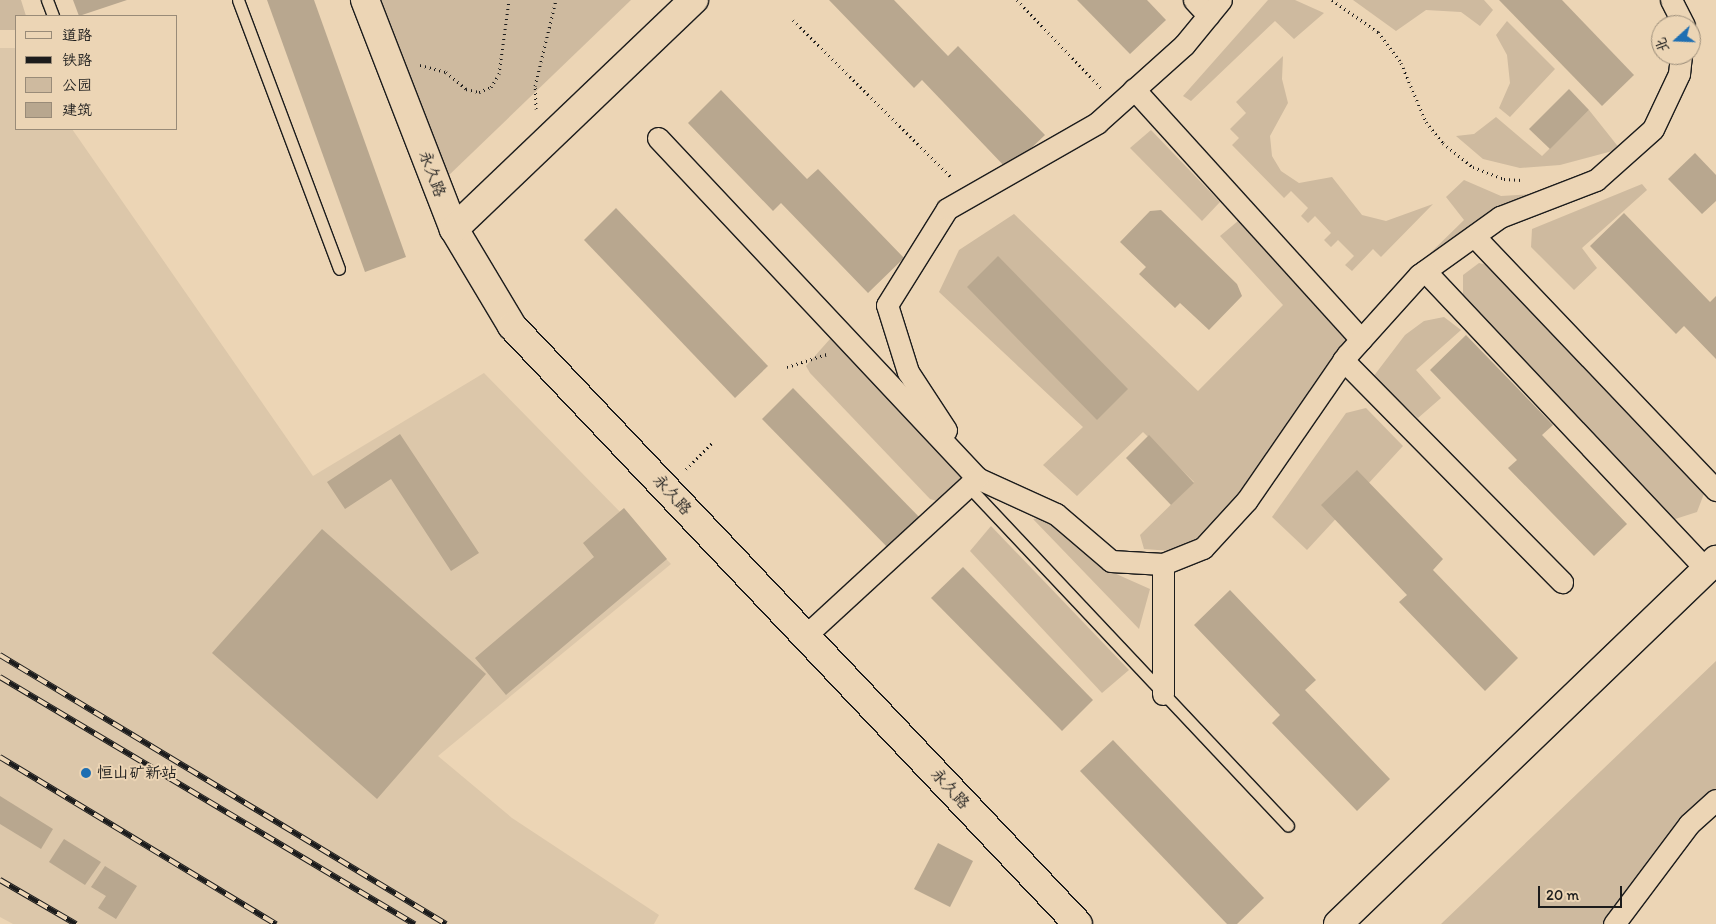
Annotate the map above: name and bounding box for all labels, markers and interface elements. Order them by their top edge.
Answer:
legend [15,15,178,130]
north arrow [1651,15,1701,65]
text: 道路 [62,26,92,44]
text: 北 [1652,35,1673,54]
text: 铁路 [62,51,92,69]
text: 公园 [62,76,92,94]
text: 建筑 [62,101,92,119]
street label: 永久路 [414,148,450,200]
street label: 永久路 [649,471,695,519]
place label: 恒山矿新站 [97,763,177,783]
street label: 永久路 [927,765,973,813]
marker: 恒山矿新站 [79,766,93,780]
scale bar [1541,876,1625,908]
text: 20 m [1546,886,1579,904]

